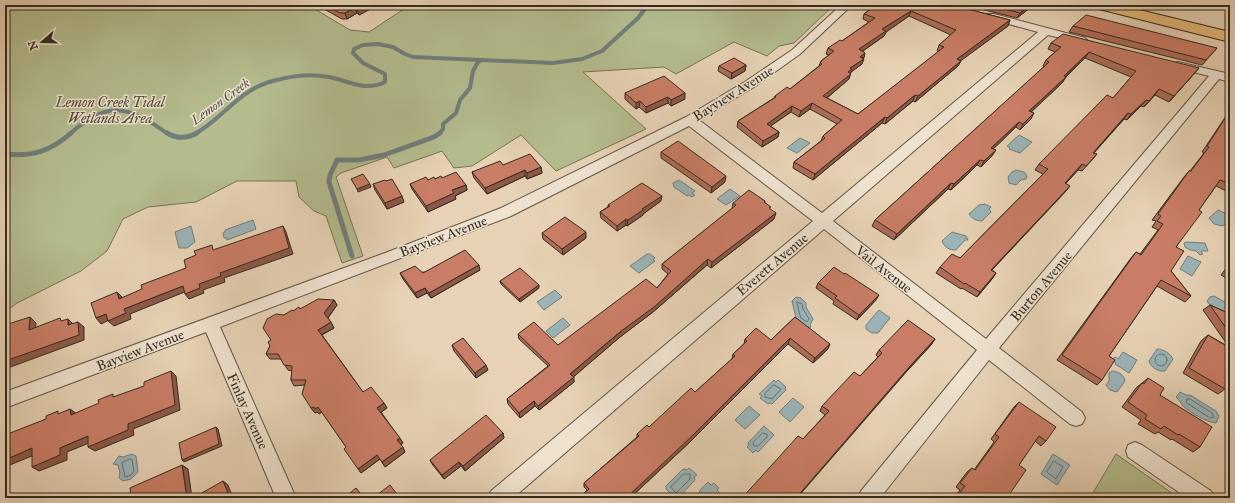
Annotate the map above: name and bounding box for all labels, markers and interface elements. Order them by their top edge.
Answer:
north arrow [22,22,62,62]
text: N [25,38,41,52]
street label: Bayview Avenue [690,62,777,125]
water label: Lemon Creek [187,75,253,129]
park label: Lemon Creek Tidal Wetlands Area [54,94,166,127]
street label: Bayview Avenue [397,212,489,261]
street label: Everett Avenue [733,229,812,299]
street label: Vail Avenue [851,241,916,297]
street label: Burton Avenue [1007,248,1076,325]
street label: Bayview Avenue [94,326,186,375]
street label: Finlay Avenue [223,370,272,452]

